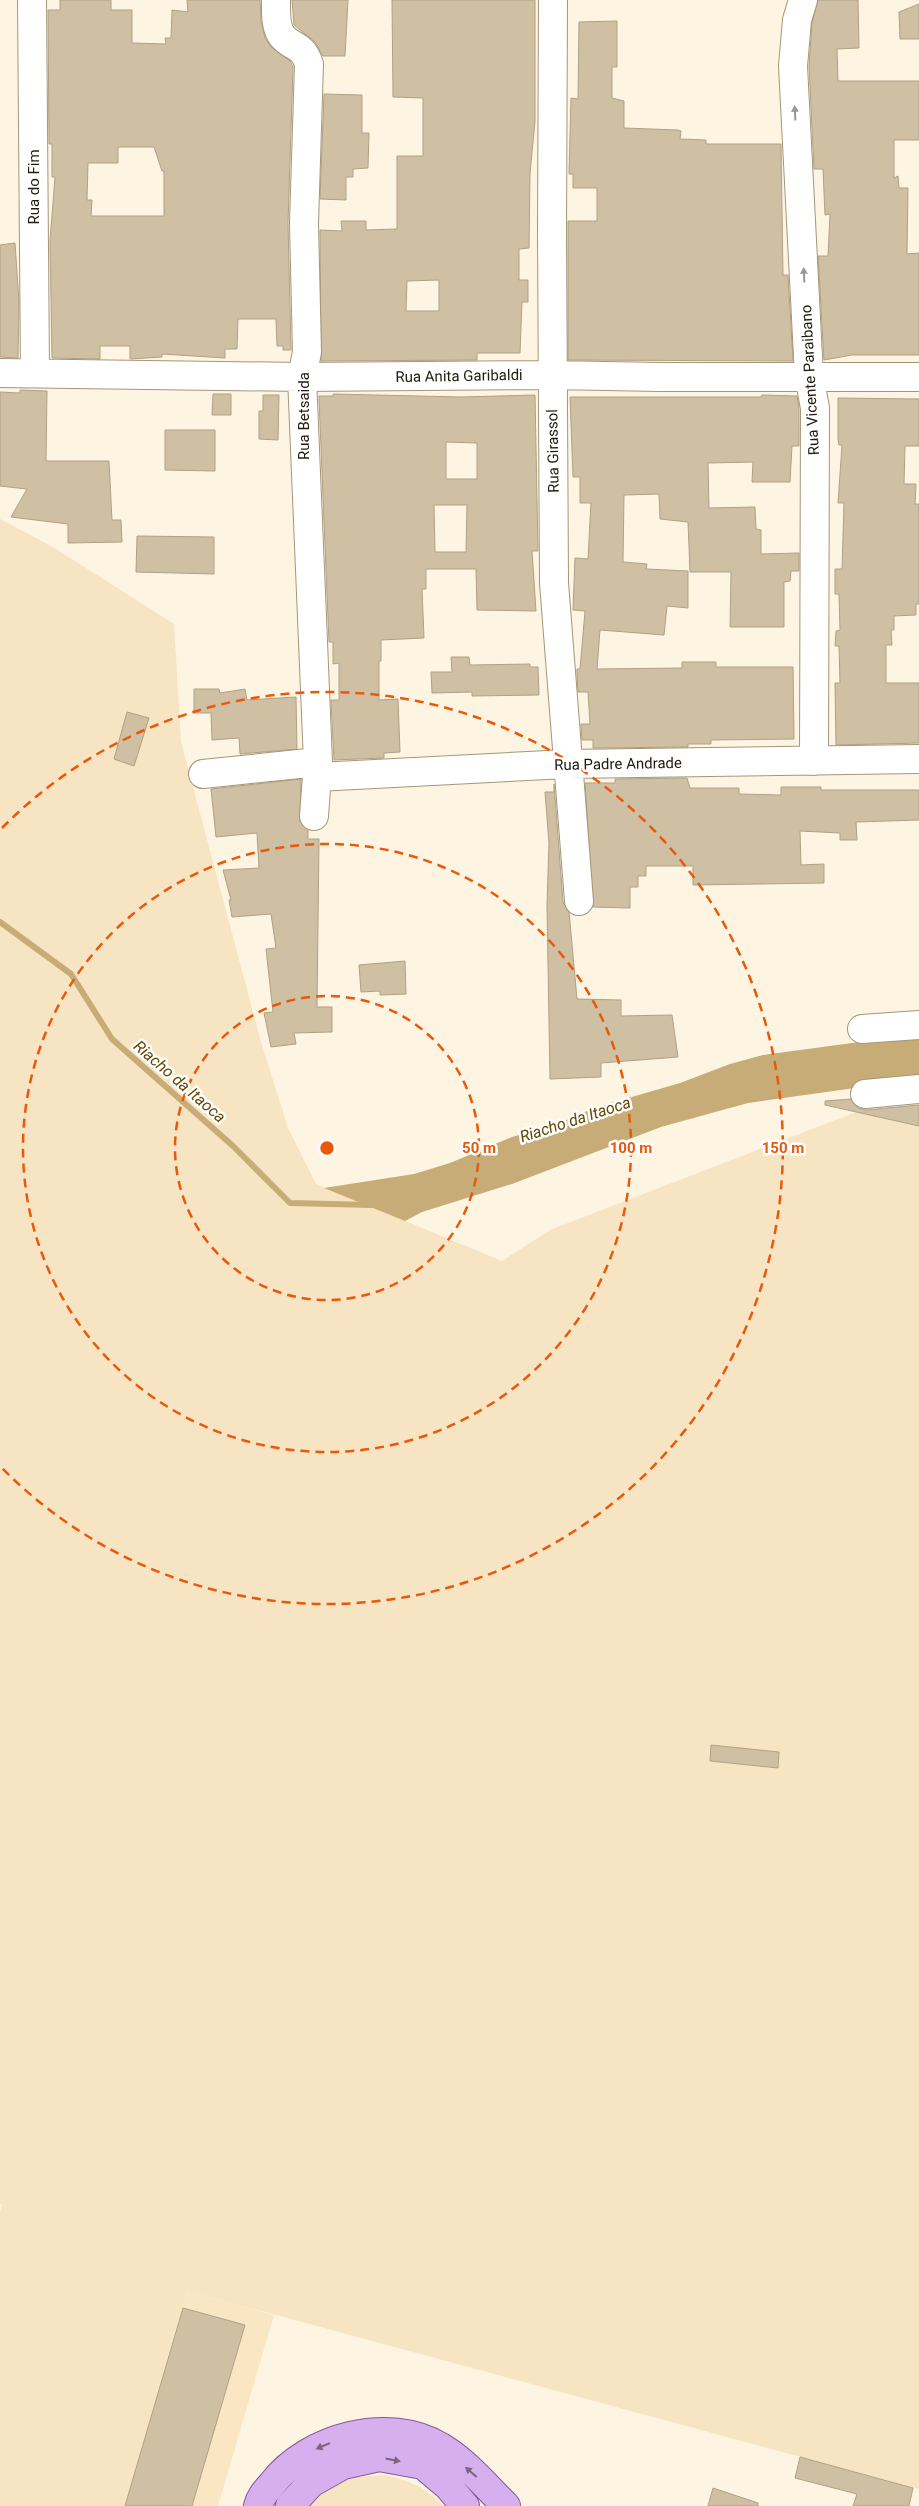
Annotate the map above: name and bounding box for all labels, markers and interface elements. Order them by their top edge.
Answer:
one-way arrow [791,105,799,121]
street label: Rua do Fim [25,149,43,225]
one-way arrow [799,267,807,283]
street label: Rua Vicente Paraibano [797,304,823,456]
street label: Rua Anita Garibaldi [395,366,523,386]
street label: Rua Betsaida [295,372,313,460]
street label: Rua Girassol [543,409,563,493]
street label: Rua Padre Andrade [554,754,682,774]
water label: Riacho da Itaoca [130,1036,230,1126]
water label: Riacho da Itaoca [517,1093,633,1146]
centre of rings [318,1139,336,1157]
text: 50 m [462,1139,496,1157]
text: 100 m [610,1139,652,1157]
text: 150 m [762,1139,804,1157]
one-way arrow [315,2442,330,2450]
one-way arrow [385,2456,401,2464]
one-way arrow [465,2466,478,2477]

